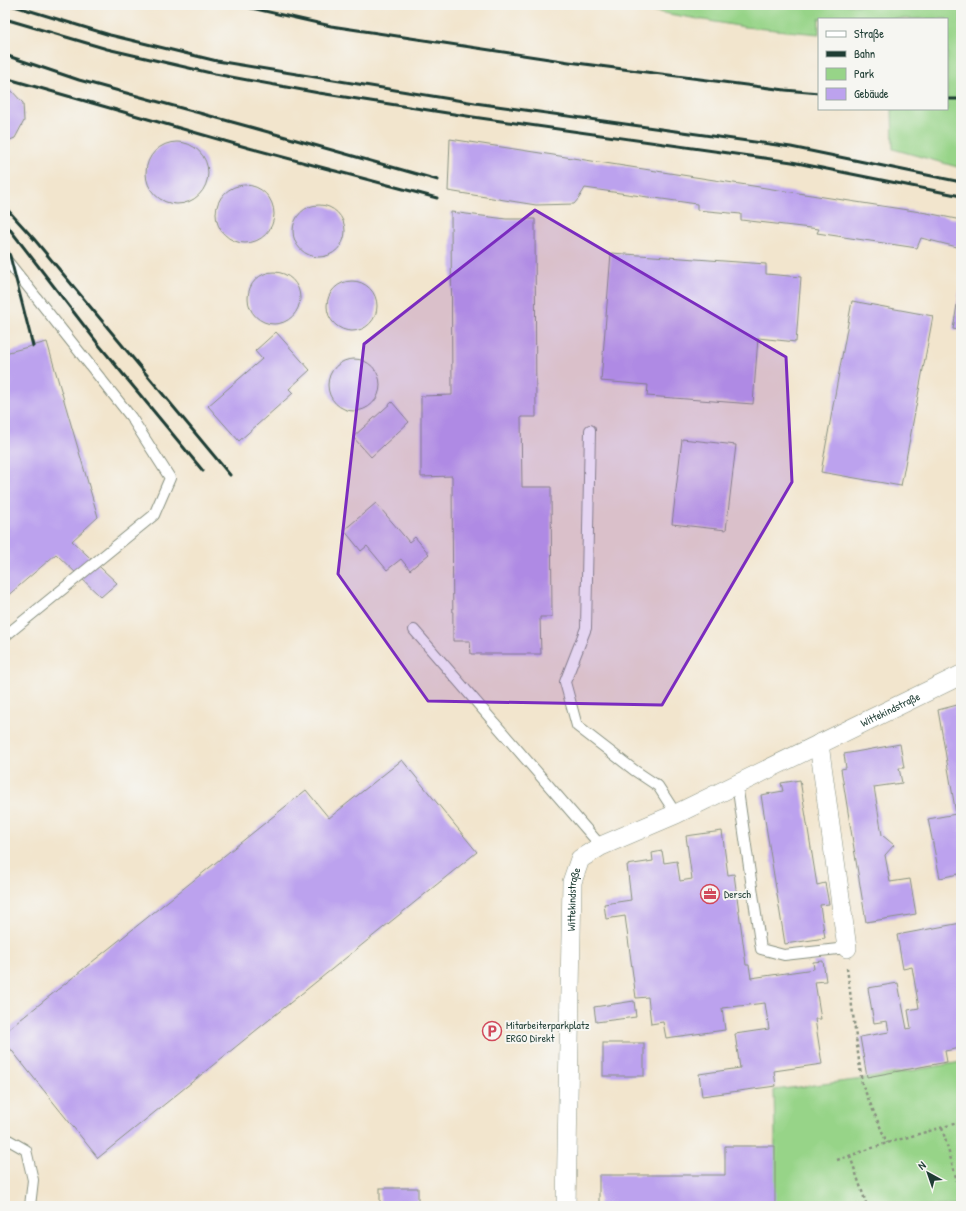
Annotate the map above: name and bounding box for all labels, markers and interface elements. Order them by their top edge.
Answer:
legend [818,18,948,110]
text: Straße [854,25,884,42]
text: Bahn [854,45,875,62]
text: Park [854,65,874,82]
text: Gebäude [854,85,889,102]
street label: Wittekindstraße [858,689,923,730]
street label: Wittekindstraße [564,865,584,931]
office icon: Dersch [699,883,721,905]
place label: Dersch [724,887,751,901]
place label: Mitarbeiterparkplatz ERGO Direkt [506,1018,590,1045]
parking icon: Mitarbeiterparkplatz ERGO Direkt [481,1020,503,1042]
north arrow [908,1153,948,1193]
text: N [915,1158,928,1173]

